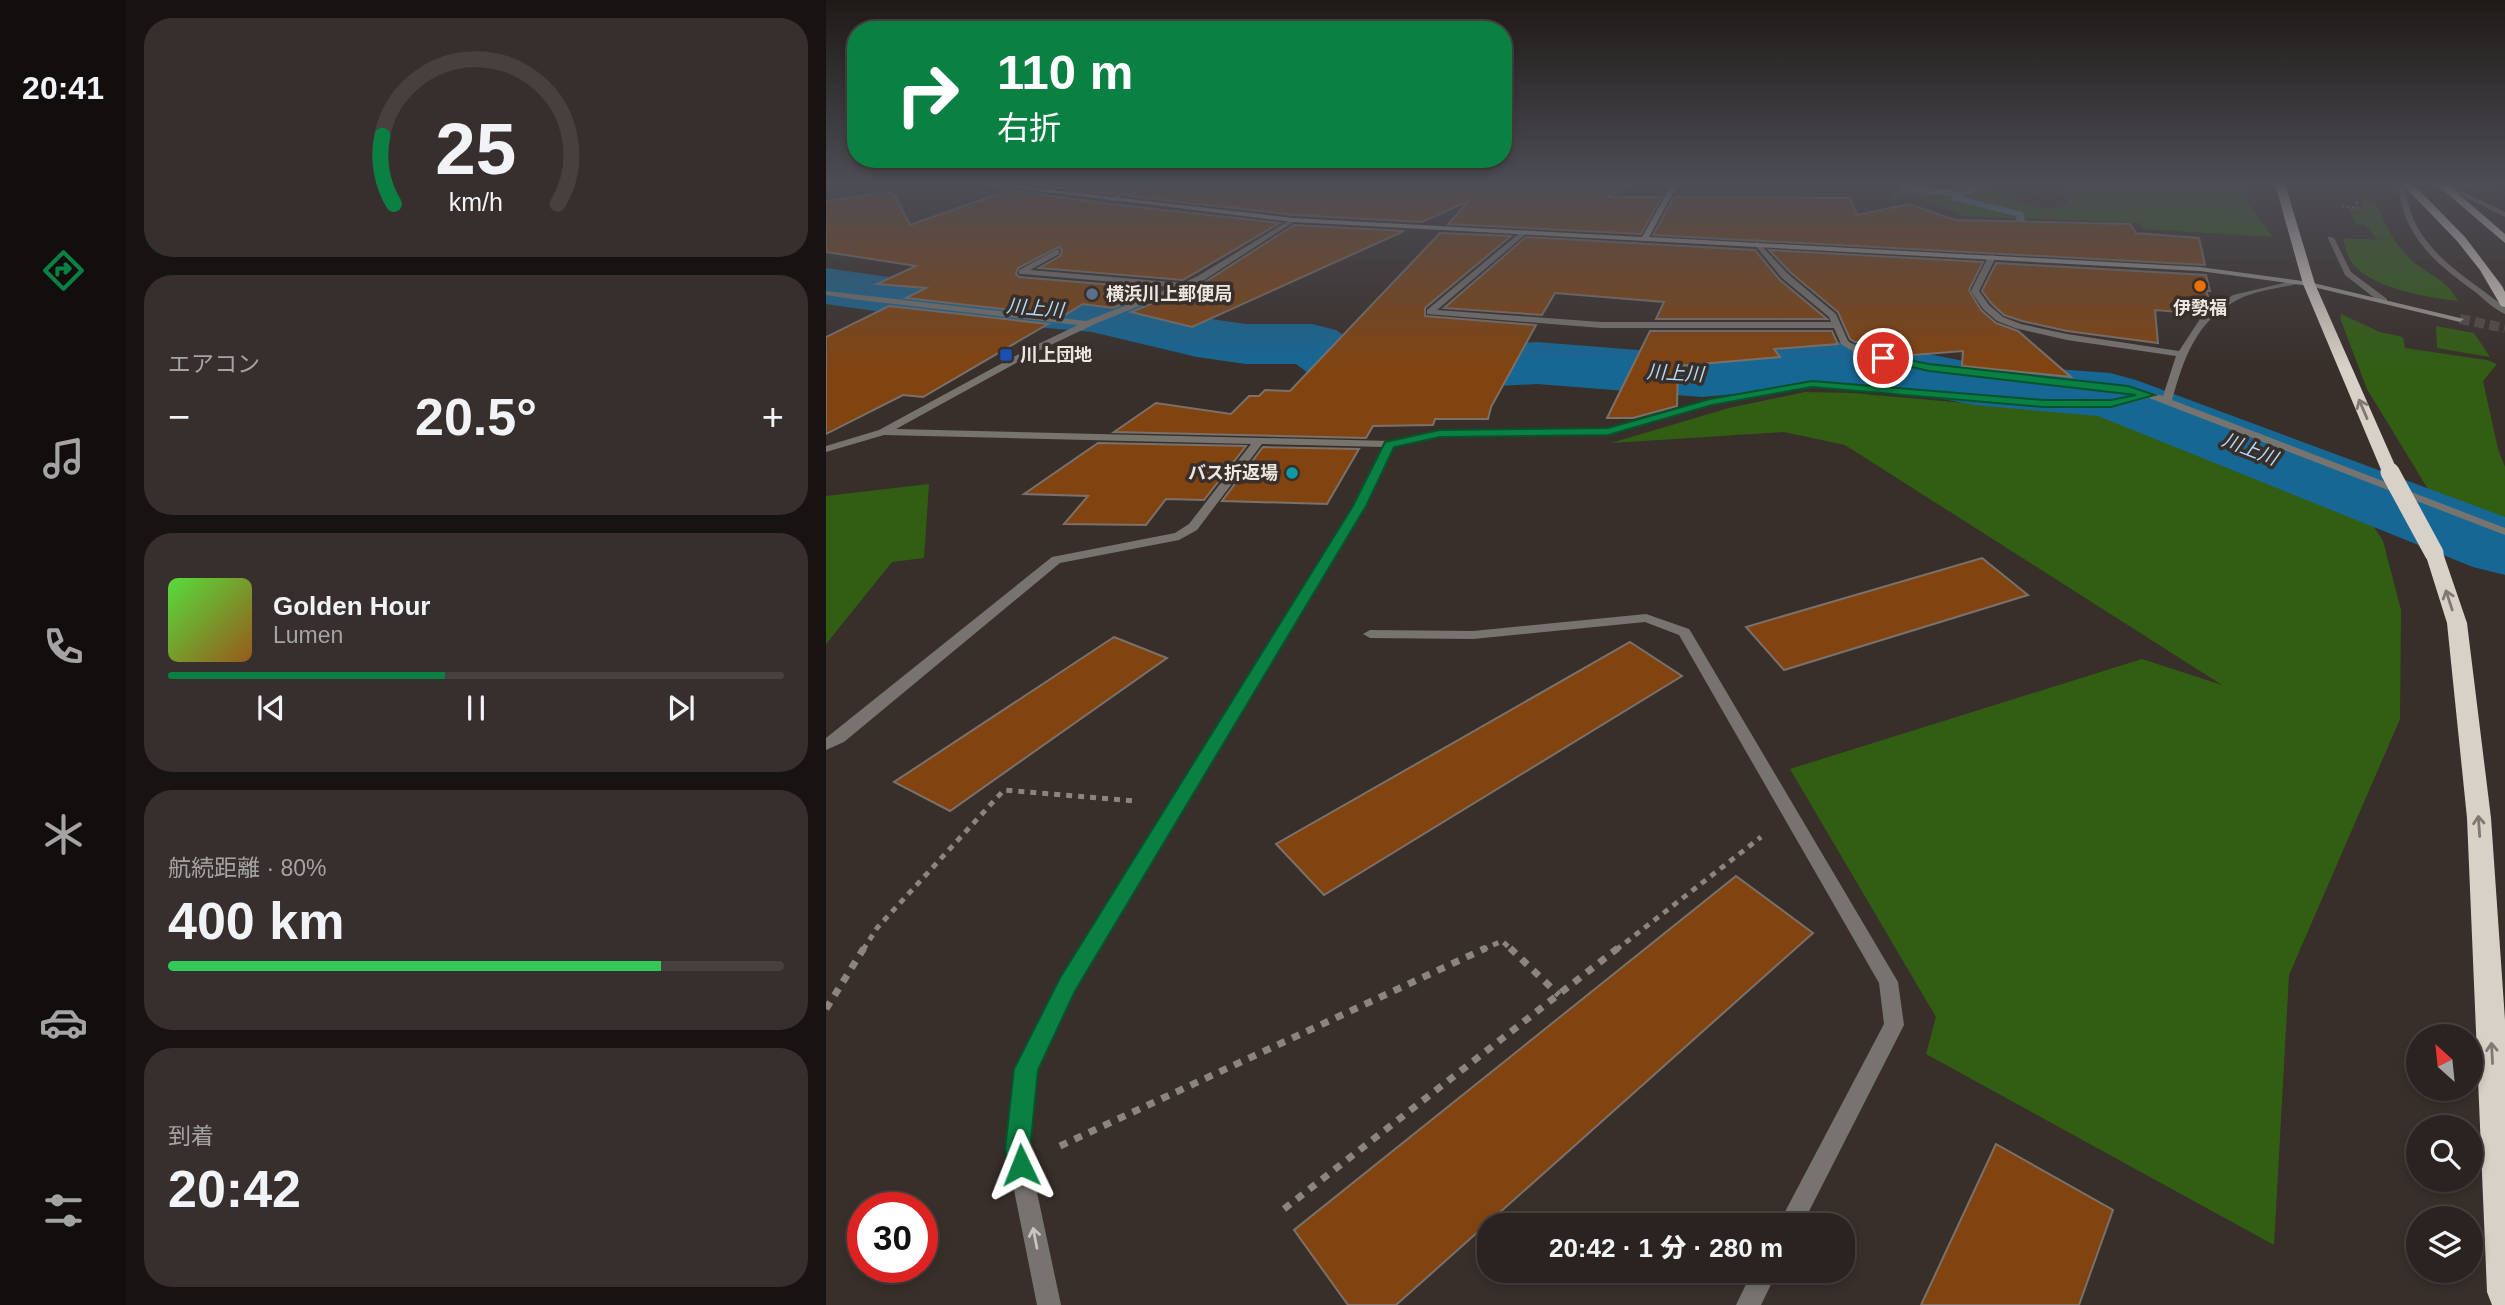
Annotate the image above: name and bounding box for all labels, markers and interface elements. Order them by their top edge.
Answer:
text: 110 m [997,45,1133,99]
icon: right [882,49,973,140]
text: 20:41 [22,70,104,106]
text: 25 [436,108,516,189]
text: 右折 [997,110,1061,146]
text: km/h [449,188,503,216]
icon: directions [39,246,88,295]
marker: 伊勢福 [2192,278,2208,294]
place label: 横浜川上郵便局 [1106,284,1232,304]
marker: 横浜川上郵便局 [1084,286,1100,302]
water label: 川上川 [1006,295,1066,321]
place label: 伊勢福 [2173,298,2227,318]
pin [1853,328,1913,388]
icon: arrive [1864,339,1902,377]
place label: 川上団地 [1020,345,1092,365]
marker: 川上団地 [998,347,1014,363]
text: エアコン [168,351,260,377]
water label: 川上川 [1646,361,1706,385]
text: 20.5° [415,388,537,446]
text: − [168,396,190,438]
text: + [762,396,784,438]
one-way arrow [2356,399,2369,420]
water label: 川上川 [2220,429,2282,470]
icon: music [39,434,88,483]
place label: バス折返場 [1188,463,1278,483]
marker: バス折返場 [1284,465,1300,481]
one-way arrow [2442,590,2455,612]
text: Golden Hour [273,591,430,621]
icon: phone [39,622,88,671]
text: Lumen [273,622,343,648]
icon: previous [252,689,290,727]
icon: pause [457,689,495,727]
icon: next [662,689,700,727]
icon: climate [39,810,88,859]
one-way arrow [2473,814,2486,837]
text: 航続距離 · 80% [168,855,326,881]
text: 400 km [168,892,344,950]
icon: car [39,998,88,1047]
north arrow [2406,1024,2483,1101]
map controls [2406,1024,2483,1283]
one-way arrow [2485,1042,2498,1064]
button: search [2406,1115,2483,1192]
text: 到着 [168,1123,214,1149]
position arrow [984,1128,1058,1202]
text: 20:42 [168,1160,301,1218]
icon: filters [39,1186,88,1235]
speed limit sign: 30 [847,1192,938,1283]
button: layers [2406,1206,2483,1283]
one-way arrow [1028,1227,1042,1250]
text: 20:42 · 1 分 · 280 m [1549,1233,1783,1263]

